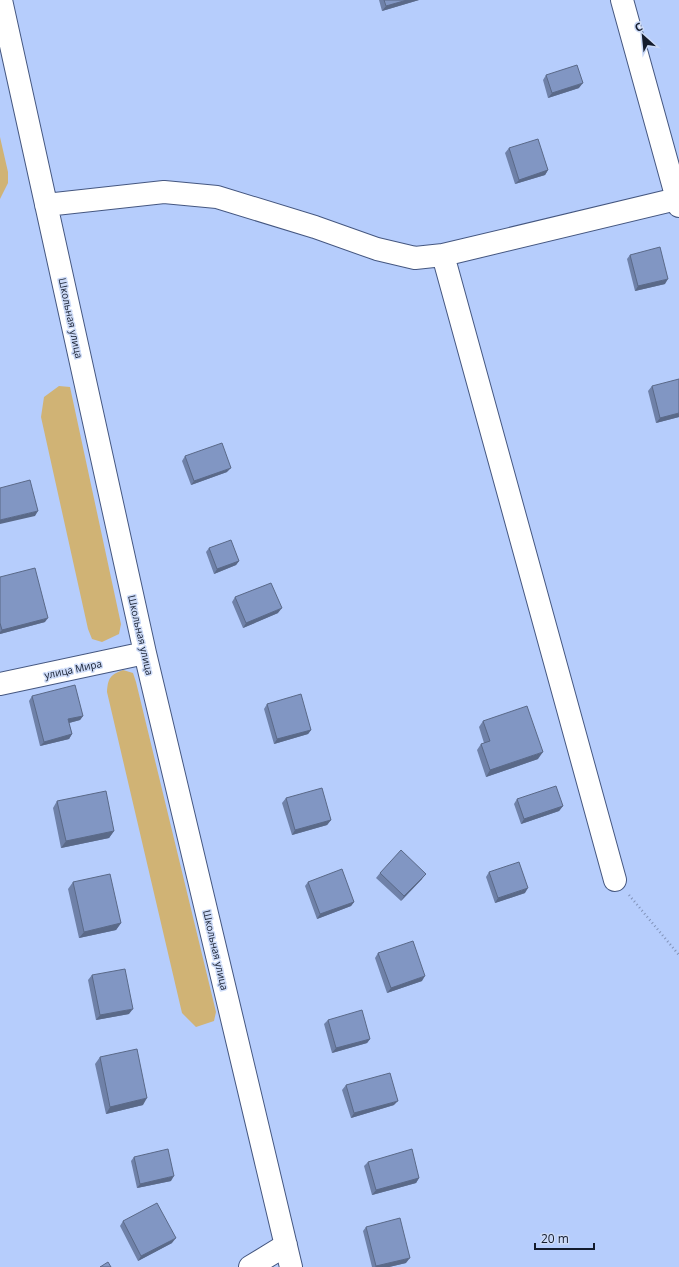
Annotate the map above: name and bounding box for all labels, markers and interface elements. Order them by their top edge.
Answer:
north arrow [623,16,663,56]
text: С [632,18,645,35]
street label: Школьная улица [56,276,86,360]
street label: Школьная улица [125,593,157,677]
street label: улица Мира [43,656,103,682]
street label: Школьная улица [200,908,232,992]
scale bar [535,1225,594,1251]
text: 20 m [541,1230,569,1247]

